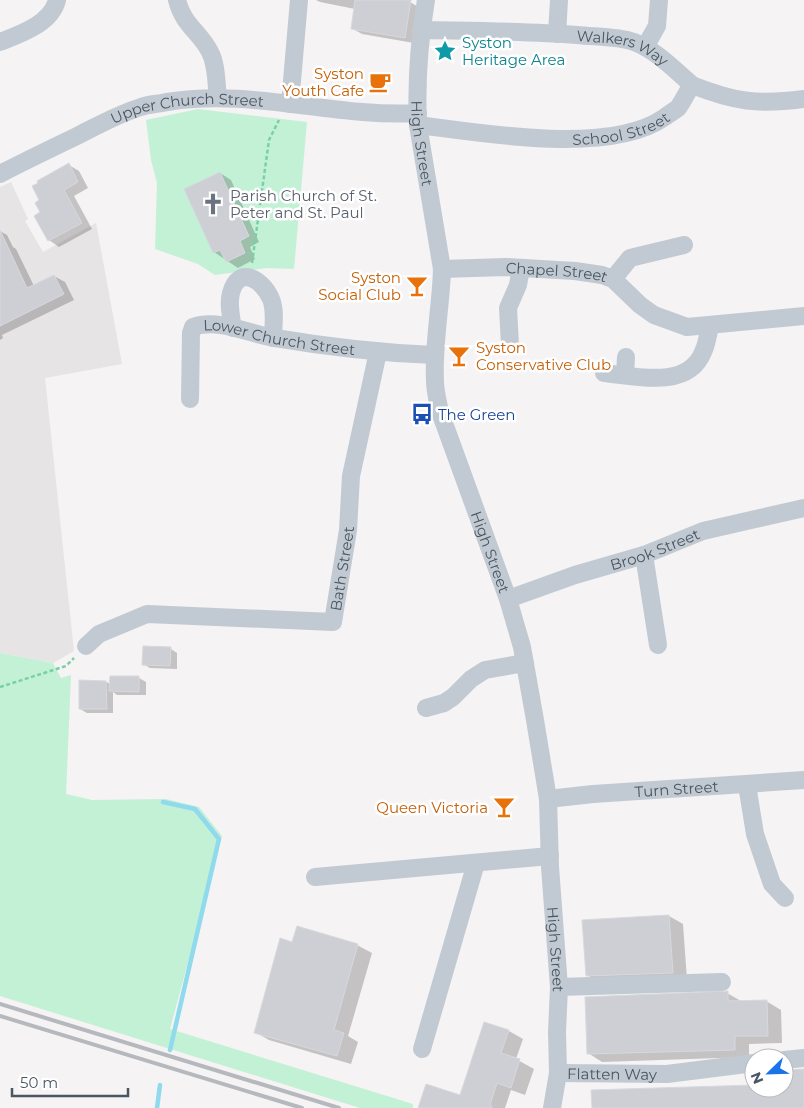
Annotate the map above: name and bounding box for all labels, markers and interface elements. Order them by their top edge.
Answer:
street label: Walkers Way [576,26,673,70]
place label: Syston Heritage Area [462,33,565,69]
place icon: Syston Heritage Area [432,38,458,64]
place label: Syston Youth Cafe [282,64,364,100]
cafe icon: Syston Youth Cafe [367,69,393,95]
street label: Upper Church Street [107,89,265,127]
street label: High Street [408,100,437,187]
street label: School Street [572,107,673,149]
place label: Parish Church of St. Peter and St. Paul [230,186,377,222]
church icon: Parish Church of St. Peter and St. Paul [200,191,226,217]
street label: Chapel Street [505,258,611,286]
place label: Syston Social Club [318,268,401,304]
bar icon: Syston Social Club [404,273,430,299]
street label: Lower Church Street [203,315,356,359]
place label: Syston Conservative Club [476,338,611,374]
bar icon: Syston Conservative Club [446,343,472,369]
bus stop icon: The Green [409,401,435,427]
place label: The Green [438,405,515,424]
street label: High Street [467,508,514,595]
street label: Brook Street [608,524,702,574]
street label: Bath Street [325,526,358,612]
street label: Turn Street [634,776,719,801]
bar icon: Queen Victoria [491,794,517,820]
place label: Queen Victoria [376,798,488,817]
street label: High Street [543,906,569,993]
north arrow [744,1048,794,1098]
street label: Flatten Way [567,1064,658,1083]
scale bar [12,1066,129,1098]
text: N [747,1069,768,1087]
text: 50 m [20,1073,58,1092]

